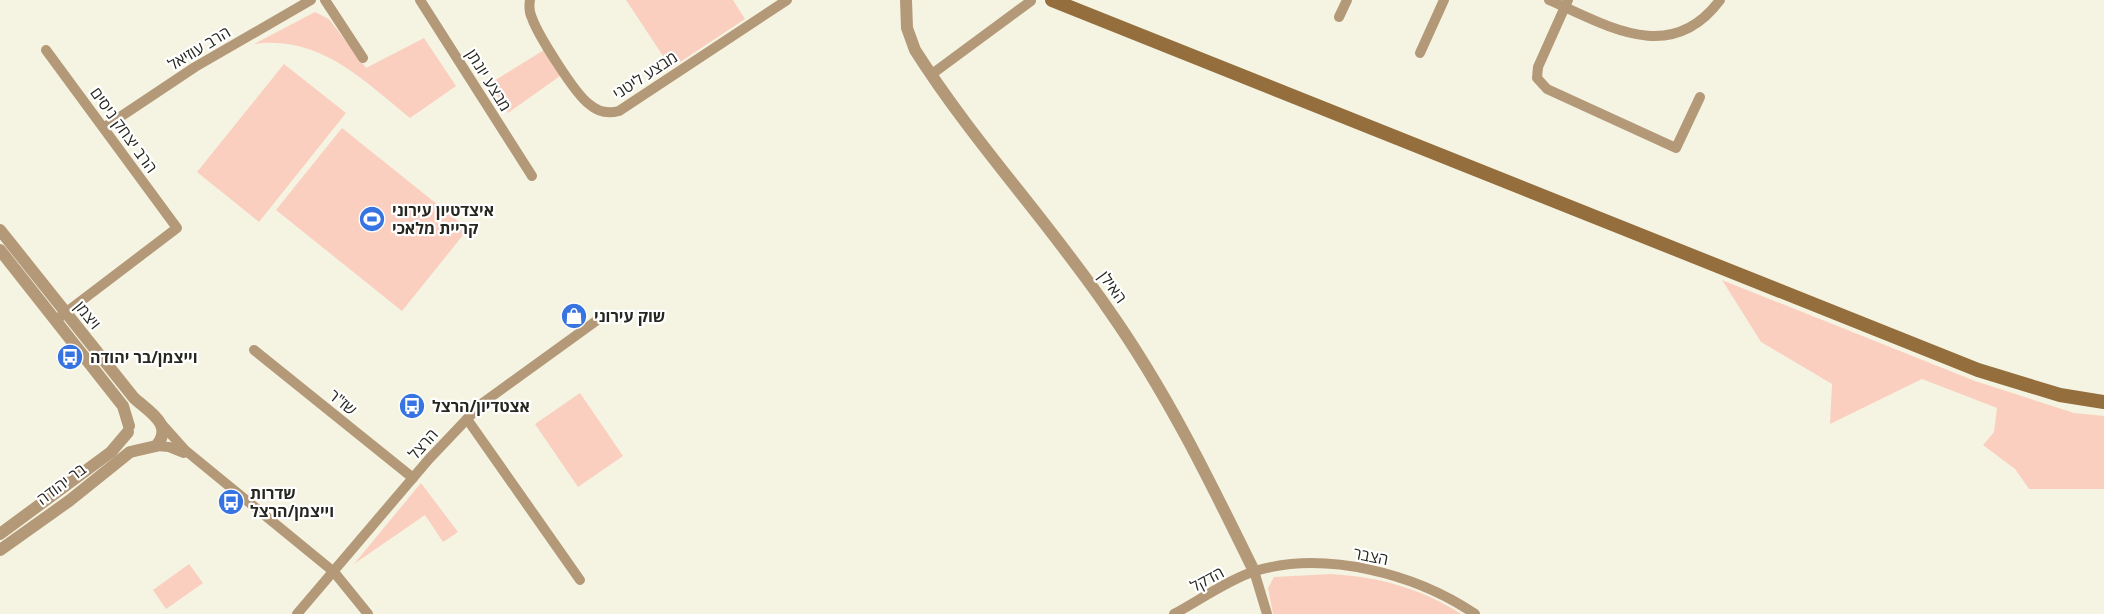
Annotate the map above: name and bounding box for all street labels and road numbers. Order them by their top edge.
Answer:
street label: הרב עוזיאל [164,21,234,75]
street label: מבצע יונתן [461,45,517,115]
street label: מבצע ליטני [608,46,682,104]
street label: הרב יצחק ניסים [85,83,163,177]
street label: האילן [1094,266,1132,308]
street label: ויצמן [70,296,106,334]
street label: שז"ר [324,384,362,420]
street label: הרצל [403,424,443,464]
street label: בר יהודה [32,458,91,510]
street label: הצבר [1352,542,1390,570]
street label: הדקל [1186,561,1228,597]

